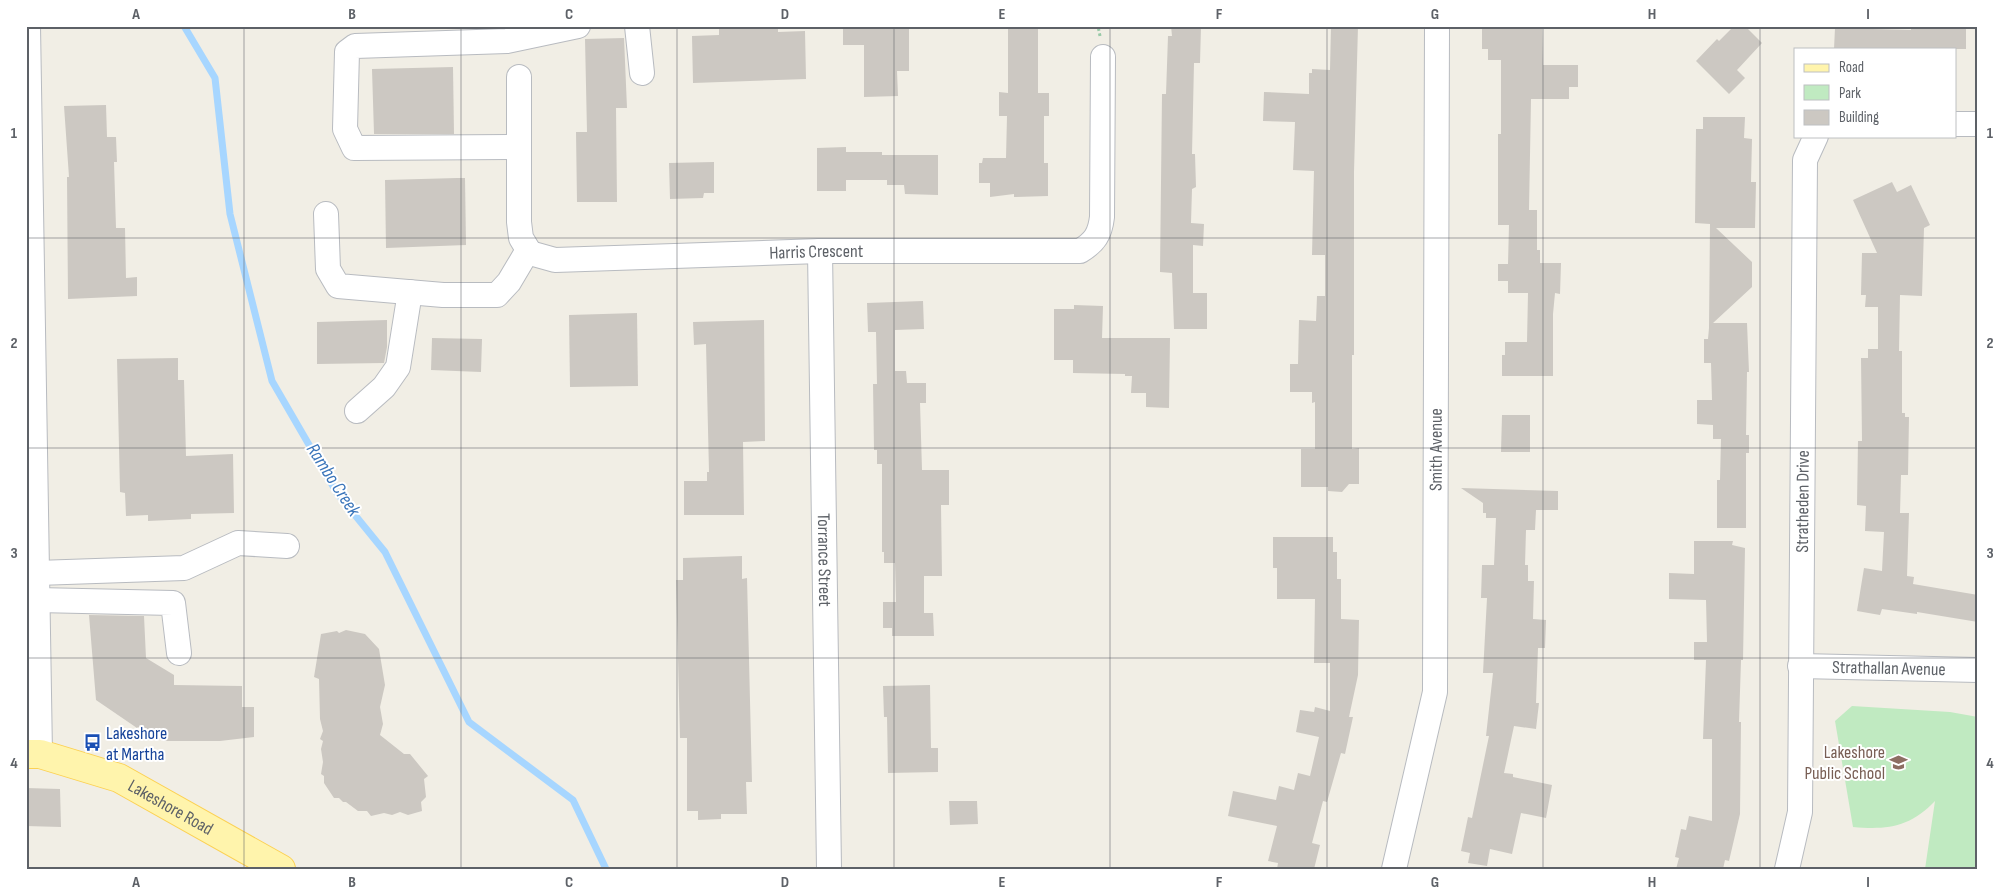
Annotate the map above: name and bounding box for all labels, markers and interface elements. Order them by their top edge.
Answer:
text: A [131,5,140,24]
text: B [348,5,356,24]
text: C [565,5,573,24]
text: D [781,5,789,24]
text: E [999,5,1006,24]
text: F [1216,5,1223,24]
text: G [1431,5,1439,24]
text: H [1648,5,1656,24]
text: I [1866,5,1870,24]
legend [1794,48,1956,138]
text: Road [1839,58,1864,77]
text: Park [1839,84,1861,103]
text: Building [1839,108,1879,127]
text: 1 [11,124,18,143]
text: 1 [1987,124,1994,143]
street label: Harris Crescent [769,240,864,263]
text: 2 [10,334,18,353]
text: 2 [1986,334,1994,353]
street label: Smith Avenue [1425,408,1446,491]
water label: Rambo Creek [301,439,366,522]
street label: Stratheden Drive [1791,450,1813,553]
street label: Torrance Street [813,513,836,607]
text: 3 [10,544,18,563]
text: 3 [1986,544,1994,563]
street label: Strathallan Avenue [1832,656,1946,680]
place label: Lakeshore at Martha [106,723,167,765]
bus stop icon: Lakeshore at Martha [82,733,102,753]
place label: Lakeshore Public School [1804,742,1885,784]
school or university icon: Lakeshore Public School [1889,752,1909,772]
text: 4 [10,754,18,773]
text: 4 [1986,754,1994,773]
street label: Lakeshore Road [125,775,217,839]
text: A [131,873,140,892]
text: B [348,873,356,892]
text: C [565,873,573,892]
text: D [781,873,789,892]
text: E [999,873,1006,892]
text: F [1216,873,1223,892]
text: G [1431,873,1439,892]
text: H [1648,873,1656,892]
text: I [1866,873,1870,892]

